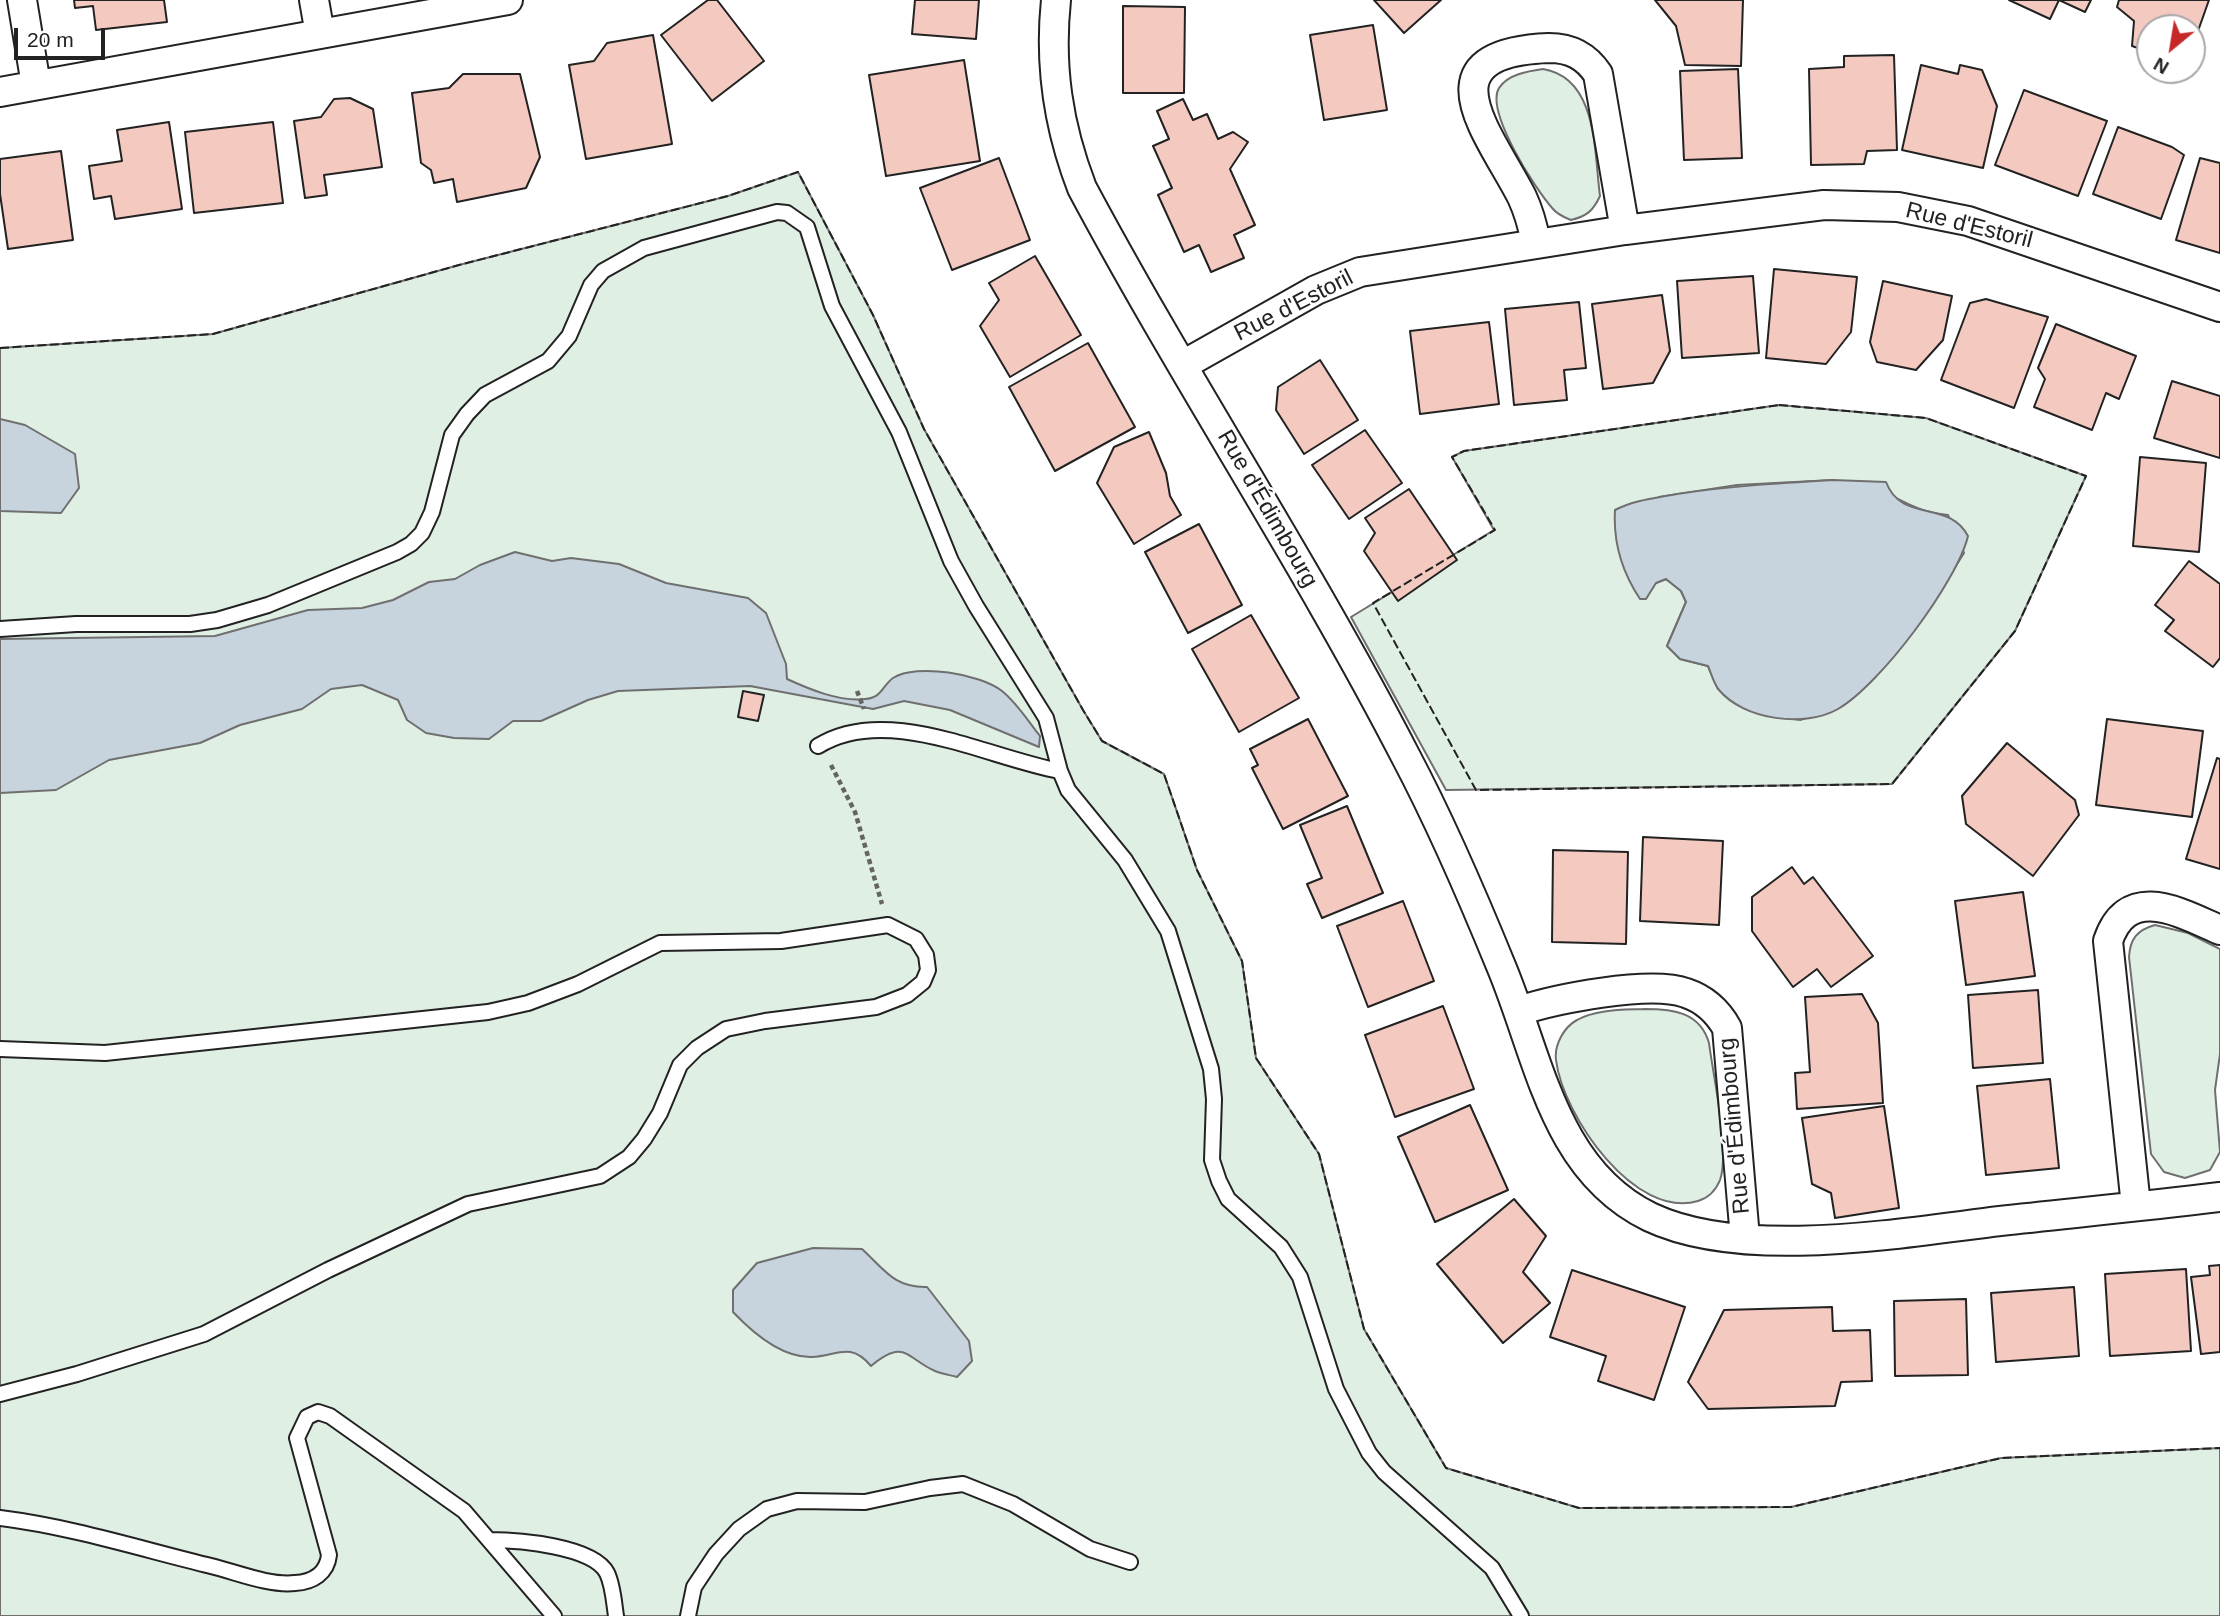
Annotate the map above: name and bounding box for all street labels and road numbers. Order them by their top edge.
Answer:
street label: Rue d'Estoril [1903,197,2035,255]
street label: Rue d'Estoril [1230,264,1358,348]
street label: Rue d'Édimbourg [1211,425,1323,593]
street label: Rue d'Édimbourg [1714,1037,1756,1215]

